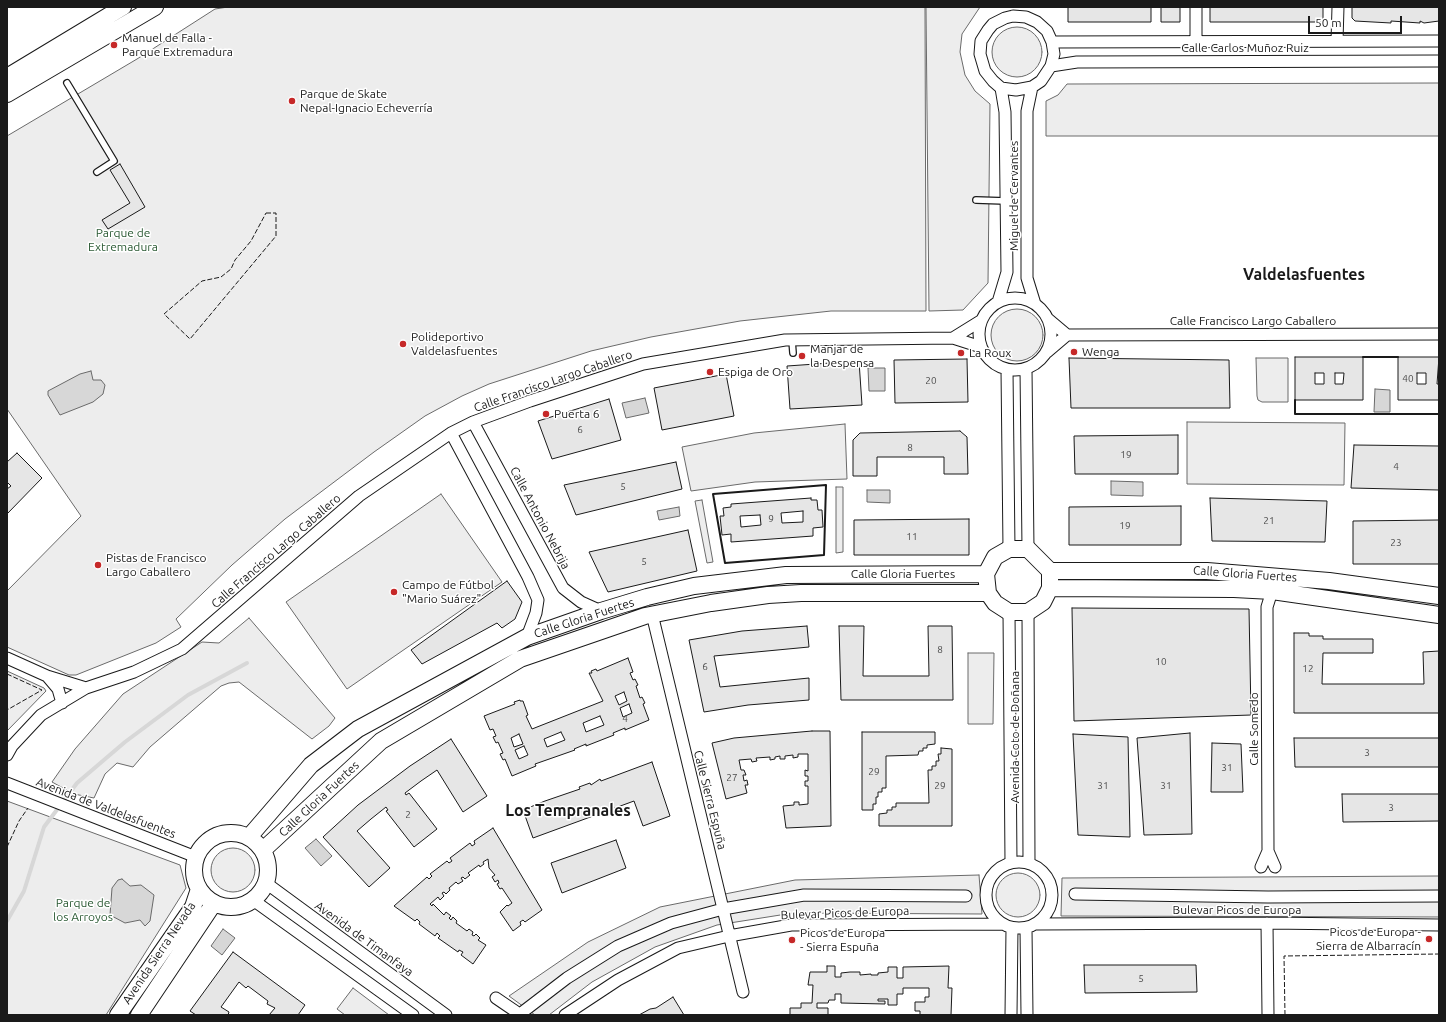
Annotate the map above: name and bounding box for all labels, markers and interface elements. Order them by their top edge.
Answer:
scale bar [1310,8,1404,34]
text: 50 m [1315,16,1342,29]
place label: Manuel de Falla - Parque Extremadura [122,31,233,59]
marker: Manuel de Falla - Parque Extremadura [109,40,119,50]
street label: Calle Carlos Muñoz Ruiz [1181,41,1309,55]
place label: Parque de Skate Nepal-Ignacio Echeverría [300,87,433,115]
marker: Parque de Skate Nepal-Ignacio Echeverría [287,96,297,106]
street label: Miguel de Cervantes [1007,141,1021,251]
park label: Parque de Extremadura [88,226,158,254]
district label: Valdelasfuentes [1243,265,1365,285]
street label: Calle Francisco Largo Caballero [1170,314,1336,328]
place label: Polideportivo Valdelasfuentes [411,330,497,358]
marker: Polideportivo Valdelasfuentes [398,339,408,349]
place label: Manjar de la Despensa [810,342,874,370]
place label: Wenga [1082,345,1119,359]
place label: La Roux [969,346,1011,360]
street label: Calle Francisco Largo Caballero [472,347,634,415]
marker: Wenga [1069,347,1079,357]
marker: La Roux [956,348,966,358]
marker: Manjar de la Despensa [797,351,807,361]
place label: Espiga de Oro [718,365,793,379]
marker: Espiga de Oro [705,367,715,377]
house number: 40 [1402,373,1414,385]
house number: 20 [925,375,937,387]
place label: Puerta 6 [554,407,600,421]
marker: Puerta 6 [541,409,551,419]
house number: 6 [577,424,583,436]
house number: 8 [907,442,913,454]
house number: 19 [1120,449,1132,461]
house number: 4 [1393,461,1399,473]
street label: Calle Antonio Nebrija [507,464,573,572]
house number: 5 [620,481,626,493]
street label: Calle Francisco Largo Caballero [208,491,344,611]
house number: 9 [768,513,774,525]
house number: 21 [1263,515,1275,527]
house number: 19 [1119,520,1131,532]
house number: 11 [906,531,918,543]
house number: 23 [1390,537,1402,549]
place label: Pistas de Francisco Largo Caballero [106,551,206,579]
house number: 5 [641,556,647,568]
marker: Pistas de Francisco Largo Caballero [93,560,103,570]
street label: Calle Gloria Fuertes [1192,563,1298,585]
street label: Calle Gloria Fuertes [851,567,955,581]
place label: Campo de Fútbol "Mario Suárez" [402,578,494,606]
marker: Campo de Fútbol "Mario Suárez" [389,587,399,597]
street label: Calle Gloria Fuertes [532,595,636,641]
house number: 8 [937,644,943,656]
house number: 10 [1155,656,1167,668]
house number: 6 [702,661,708,673]
house number: 12 [1302,663,1314,675]
street label: Avenida Coto de Doñana [1008,671,1022,803]
street label: Calle Somedo [1247,692,1261,766]
house number: 4 [622,713,628,725]
house number: 3 [1364,747,1370,759]
street label: Calle Sierra Espuña [691,749,729,851]
street label: Calle Gloria Fuertes [276,758,362,840]
house number: 31 [1221,762,1233,774]
house number: 29 [868,766,880,778]
house number: 27 [726,772,738,784]
street label: Avenida de Valdelasfuentes [34,775,178,841]
house number: 29 [934,780,946,792]
house number: 31 [1097,780,1109,792]
house number: 31 [1160,780,1172,792]
district label: Los Tempranales [505,801,631,821]
house number: 3 [1388,802,1394,814]
house number: 2 [405,809,411,821]
park label: Parque de los Arroyos [53,896,113,924]
street label: Avenida de Timanfaya [312,898,416,980]
street label: Avenida Sierra Nevada [119,899,199,1007]
street label: Bulevar Picos de Europa [1173,903,1301,917]
street label: Bulevar Picos de Europa [780,904,910,922]
place label: Picos de Europa - Sierra de Albarracín [1316,925,1421,953]
place label: Picos de Europa - Sierra Espuña [800,926,885,954]
marker: Picos de Europa - Sierra de Albarracín [1424,934,1434,944]
marker: Picos de Europa - Sierra Espuña [787,935,797,945]
house number: 5 [1138,973,1144,985]

